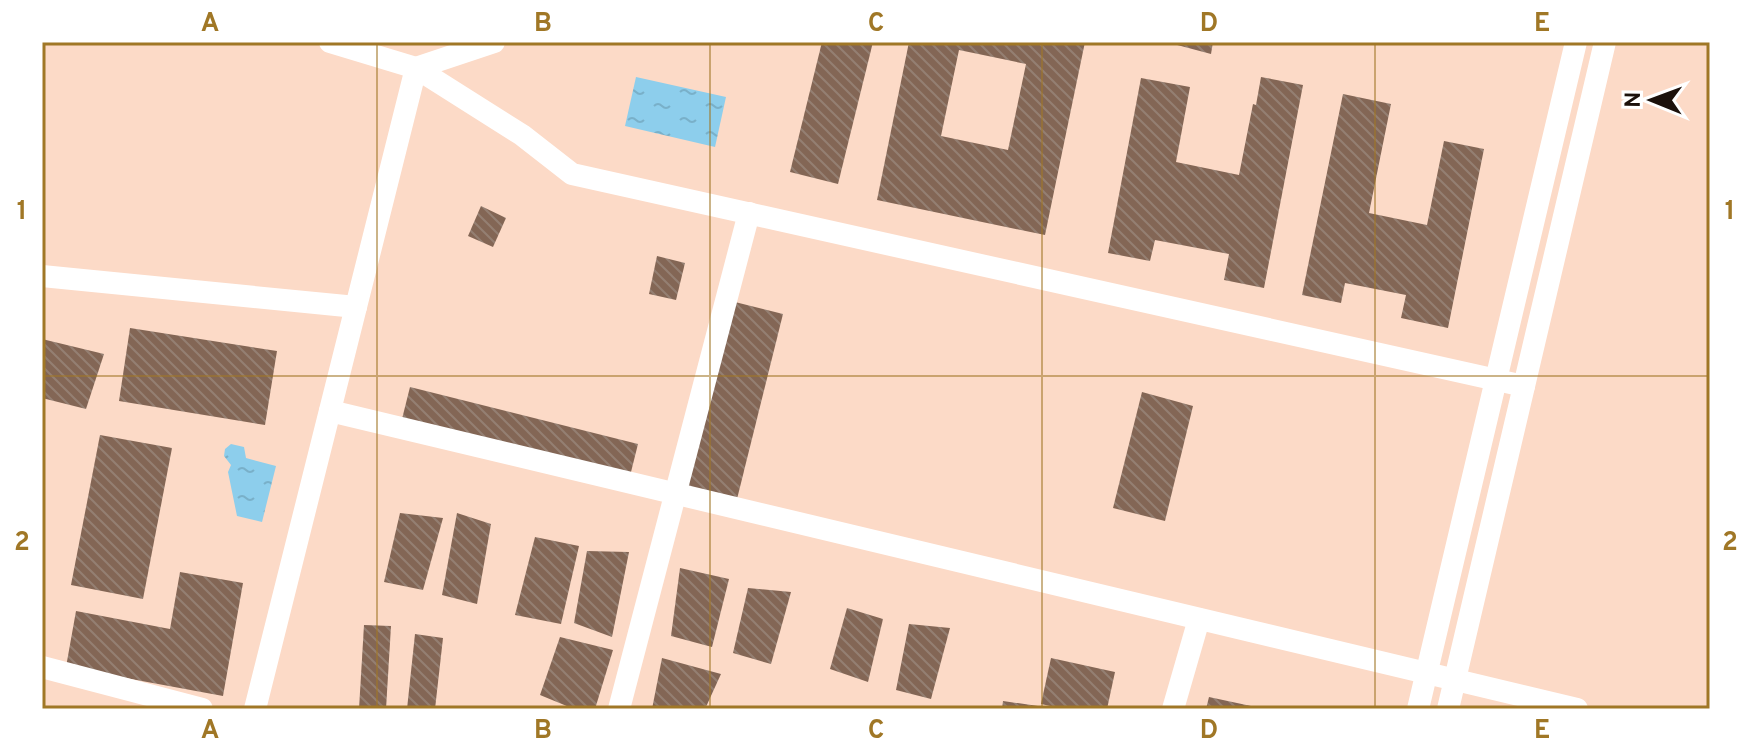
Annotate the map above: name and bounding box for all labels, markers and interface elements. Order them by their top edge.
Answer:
text: A [201,8,219,41]
text: B [534,8,552,41]
text: C [868,8,884,41]
text: D [1200,8,1218,41]
text: E [1534,8,1550,41]
north arrow [1612,60,1692,140]
text: N [1621,92,1648,108]
text: 1 [17,196,27,229]
text: 1 [1725,196,1735,229]
text: 2 [14,527,30,560]
text: 2 [1722,527,1738,560]
text: A [201,715,219,748]
text: B [534,715,552,748]
text: C [868,715,884,748]
text: D [1200,715,1218,748]
text: E [1534,715,1550,748]

